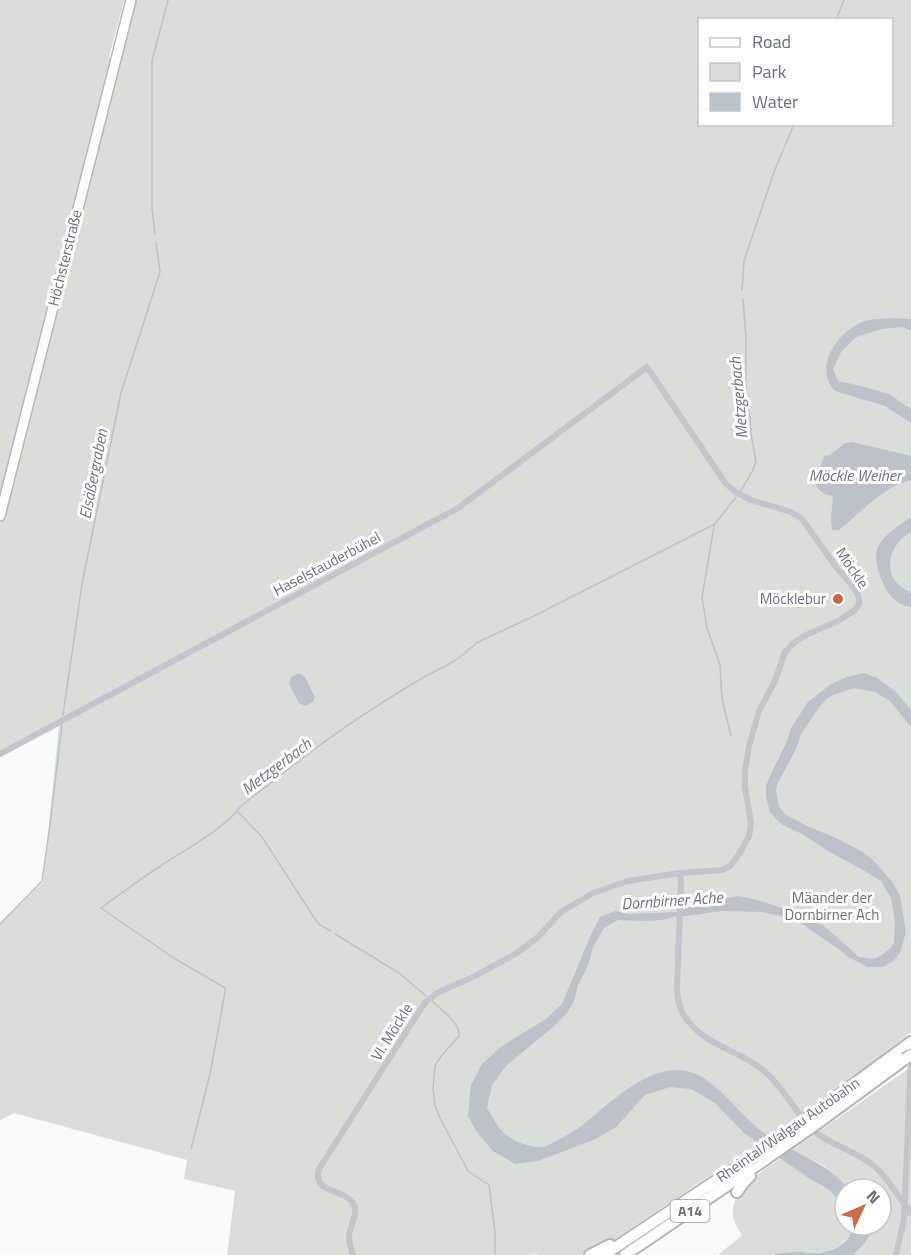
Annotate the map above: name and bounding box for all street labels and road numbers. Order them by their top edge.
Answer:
street label: Höchsterstraße [41,207,88,309]
street label: Haselstauderbühel [269,525,385,602]
street label: Möckle [830,543,875,593]
street label: VI. Möckle [365,998,418,1065]
street label: Rheintal/Walgau Autobahn [711,1071,864,1188]
road number: A14 [670,1200,710,1222]

